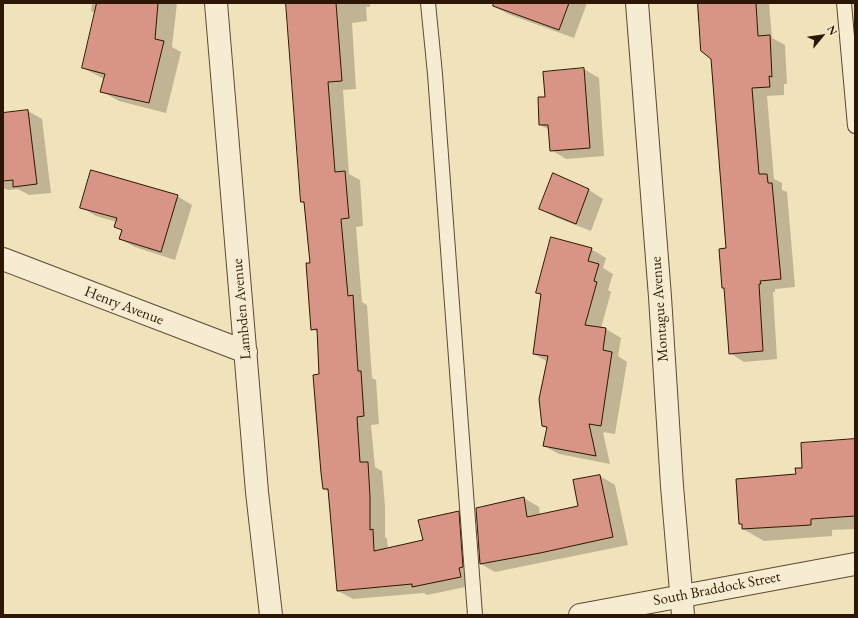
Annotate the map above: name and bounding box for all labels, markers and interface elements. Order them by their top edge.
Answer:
north arrow [802,16,842,56]
text: N [824,23,841,37]
street label: Montague Avenue [647,256,673,362]
street label: Lambden Avenue [229,258,255,360]
street label: Henry Avenue [82,283,166,329]
street label: South Braddock Street [652,568,782,610]

